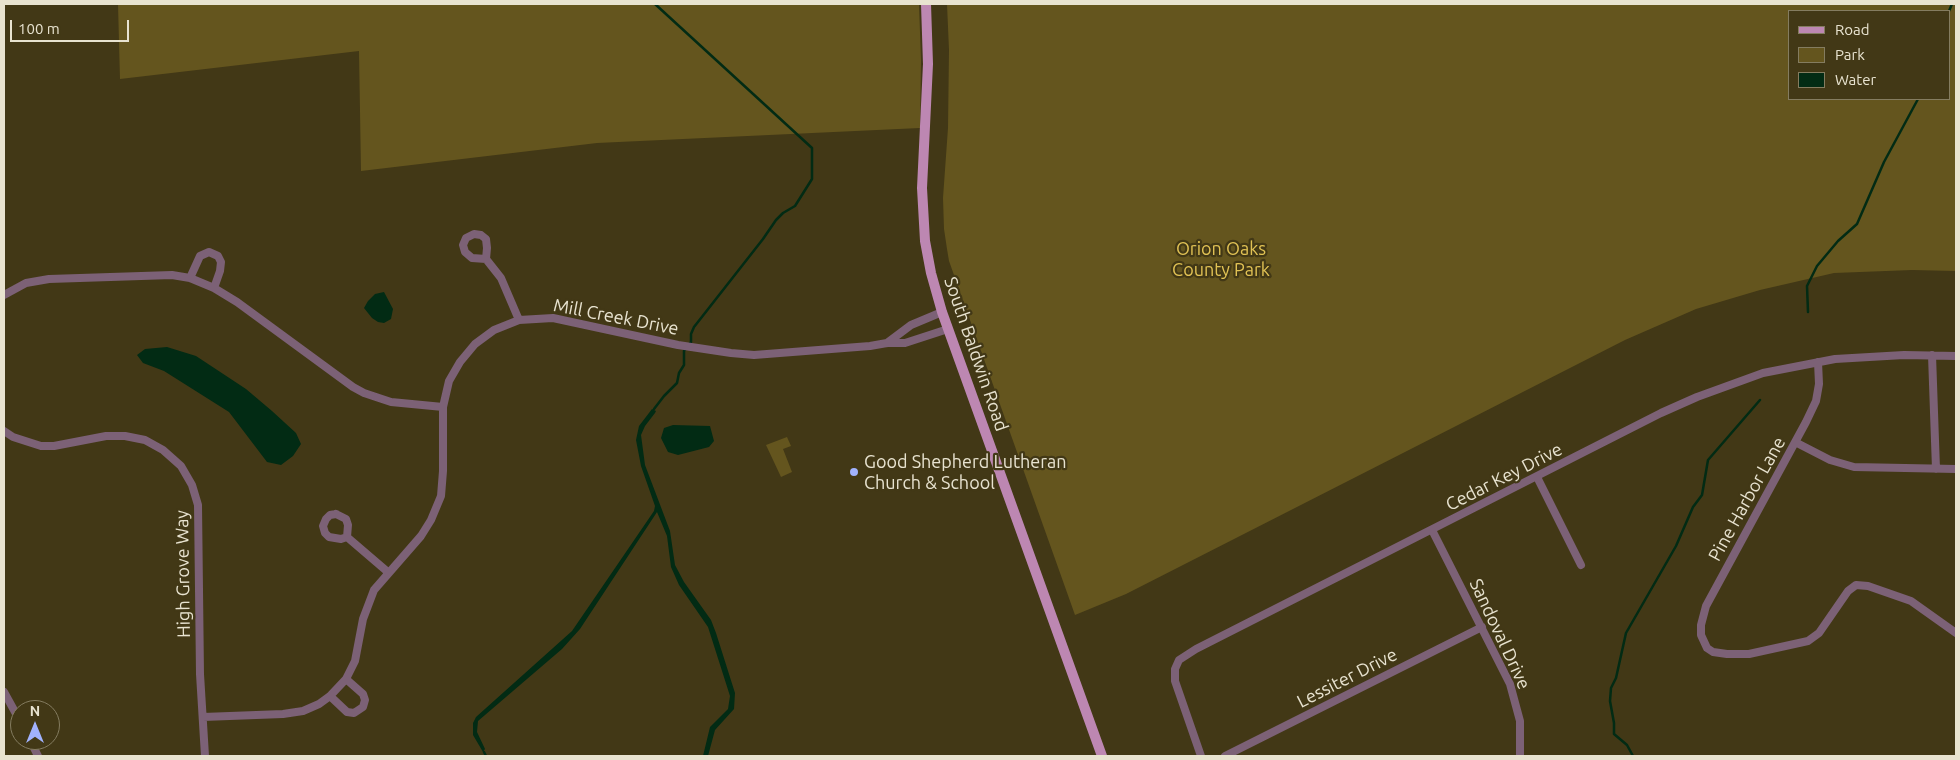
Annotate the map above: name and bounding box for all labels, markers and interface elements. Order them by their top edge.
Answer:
scale bar [12,10,131,42]
legend [1788,10,1950,100]
text: 100 m [18,20,60,37]
text: Road [1835,21,1870,38]
text: Park [1835,46,1865,63]
text: Water [1835,71,1876,88]
park label: Orion Oaks County Park [1172,238,1270,280]
street label: South Baldwin Road [939,274,1013,434]
street label: Mill Creek Drive [552,294,680,340]
street label: Pine Harbor Lane [1704,433,1790,565]
street label: Cedar Key Drive [1442,438,1566,516]
place label: Good Shepherd Lutheran Church & School [864,451,1067,494]
marker: Good Shepherd Lutheran Church & School [848,466,860,478]
street label: High Grove Way [171,510,195,638]
street label: Sandoval Drive [1465,575,1535,693]
street label: Lessiter Drive [1293,644,1401,712]
north arrow [10,700,60,750]
text: N [30,703,40,719]

